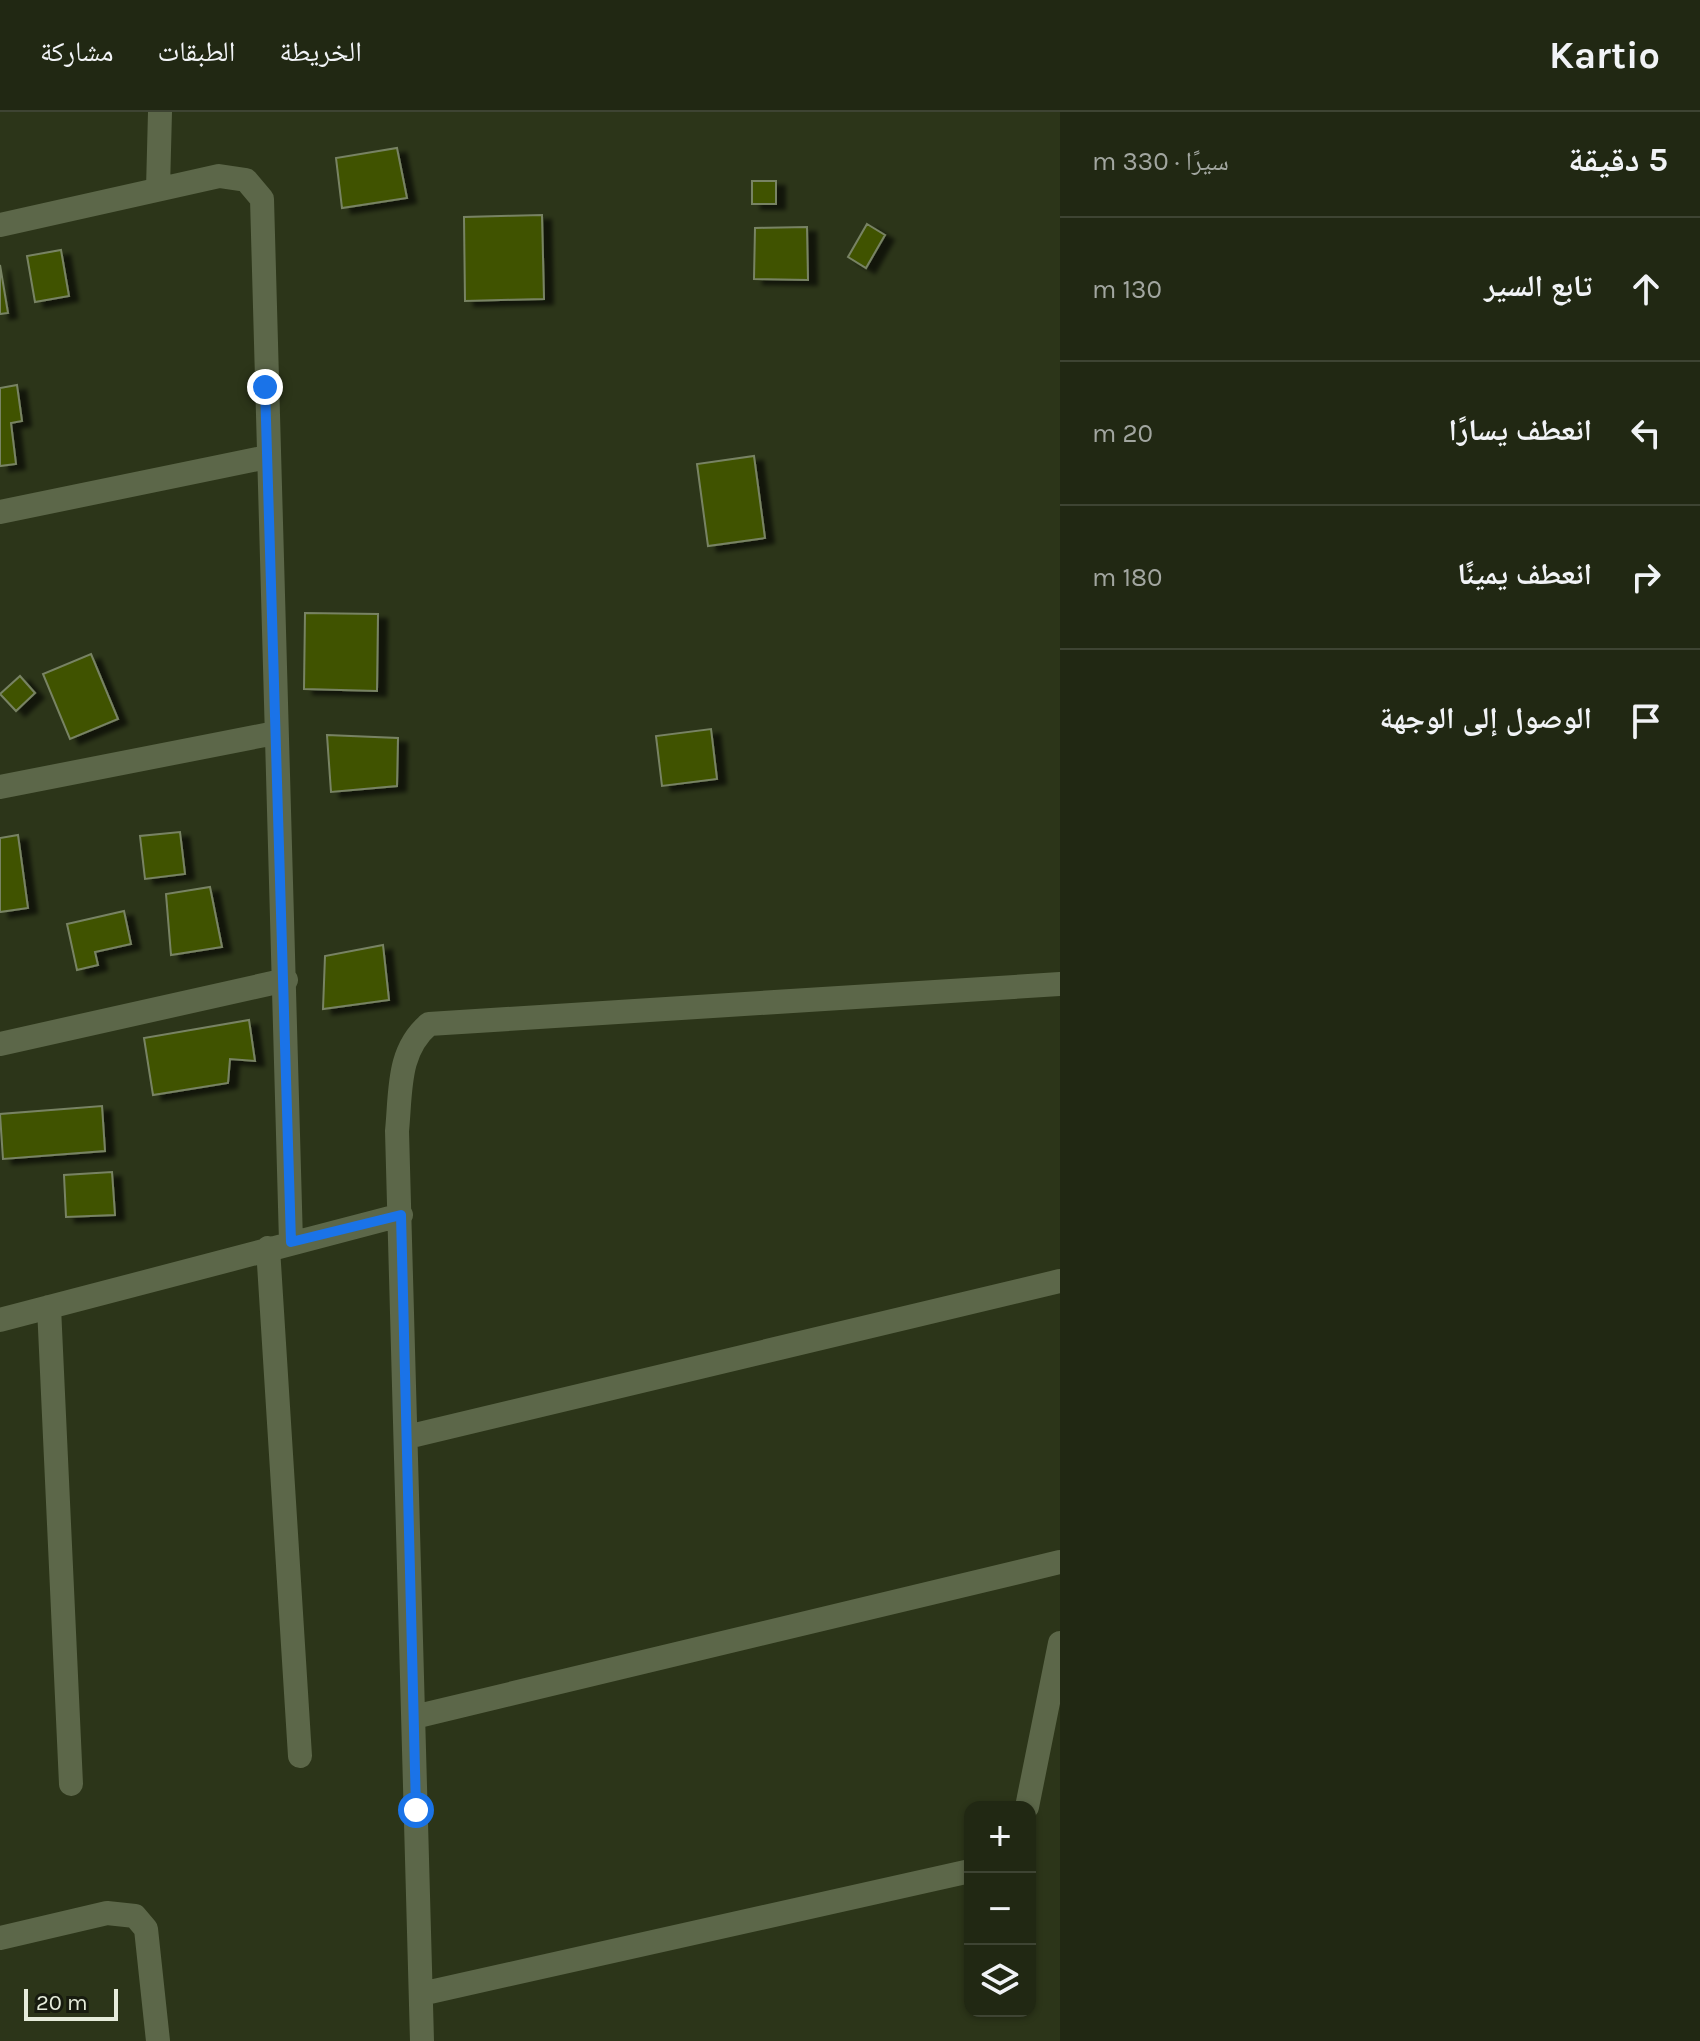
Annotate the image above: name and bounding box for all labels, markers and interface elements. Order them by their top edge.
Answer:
text: Kartio [1549,33,1660,78]
text: مشاركة [40,35,114,68]
text: الطبقات [158,35,235,68]
text: الخريطة [279,35,362,68]
text: 5 دقيقة [1568,140,1668,180]
text: سيرًا · 330 m [1092,146,1229,177]
icon: ahead [1624,267,1668,311]
text: تابع السير [1484,268,1592,304]
text: 130 m [1092,274,1162,305]
route end [247,369,283,405]
icon: left [1624,411,1668,455]
text: انعطف يسارًا [1448,412,1592,448]
text: 20 m [1092,418,1153,449]
icon: right [1624,555,1668,599]
text: انعطف يمينًا [1457,556,1592,592]
text: 180 m [1092,562,1163,593]
icon: arrive [1624,699,1668,743]
text: الوصول إلى الوجهة [1380,700,1592,736]
route start [398,1792,434,1828]
map controls [964,1801,1036,2017]
button: + [964,1801,1036,1873]
button: − [964,1873,1036,1945]
button: layers [964,1945,1036,2017]
scale bar [24,1985,118,2021]
text: 20 m [36,1990,88,2016]

